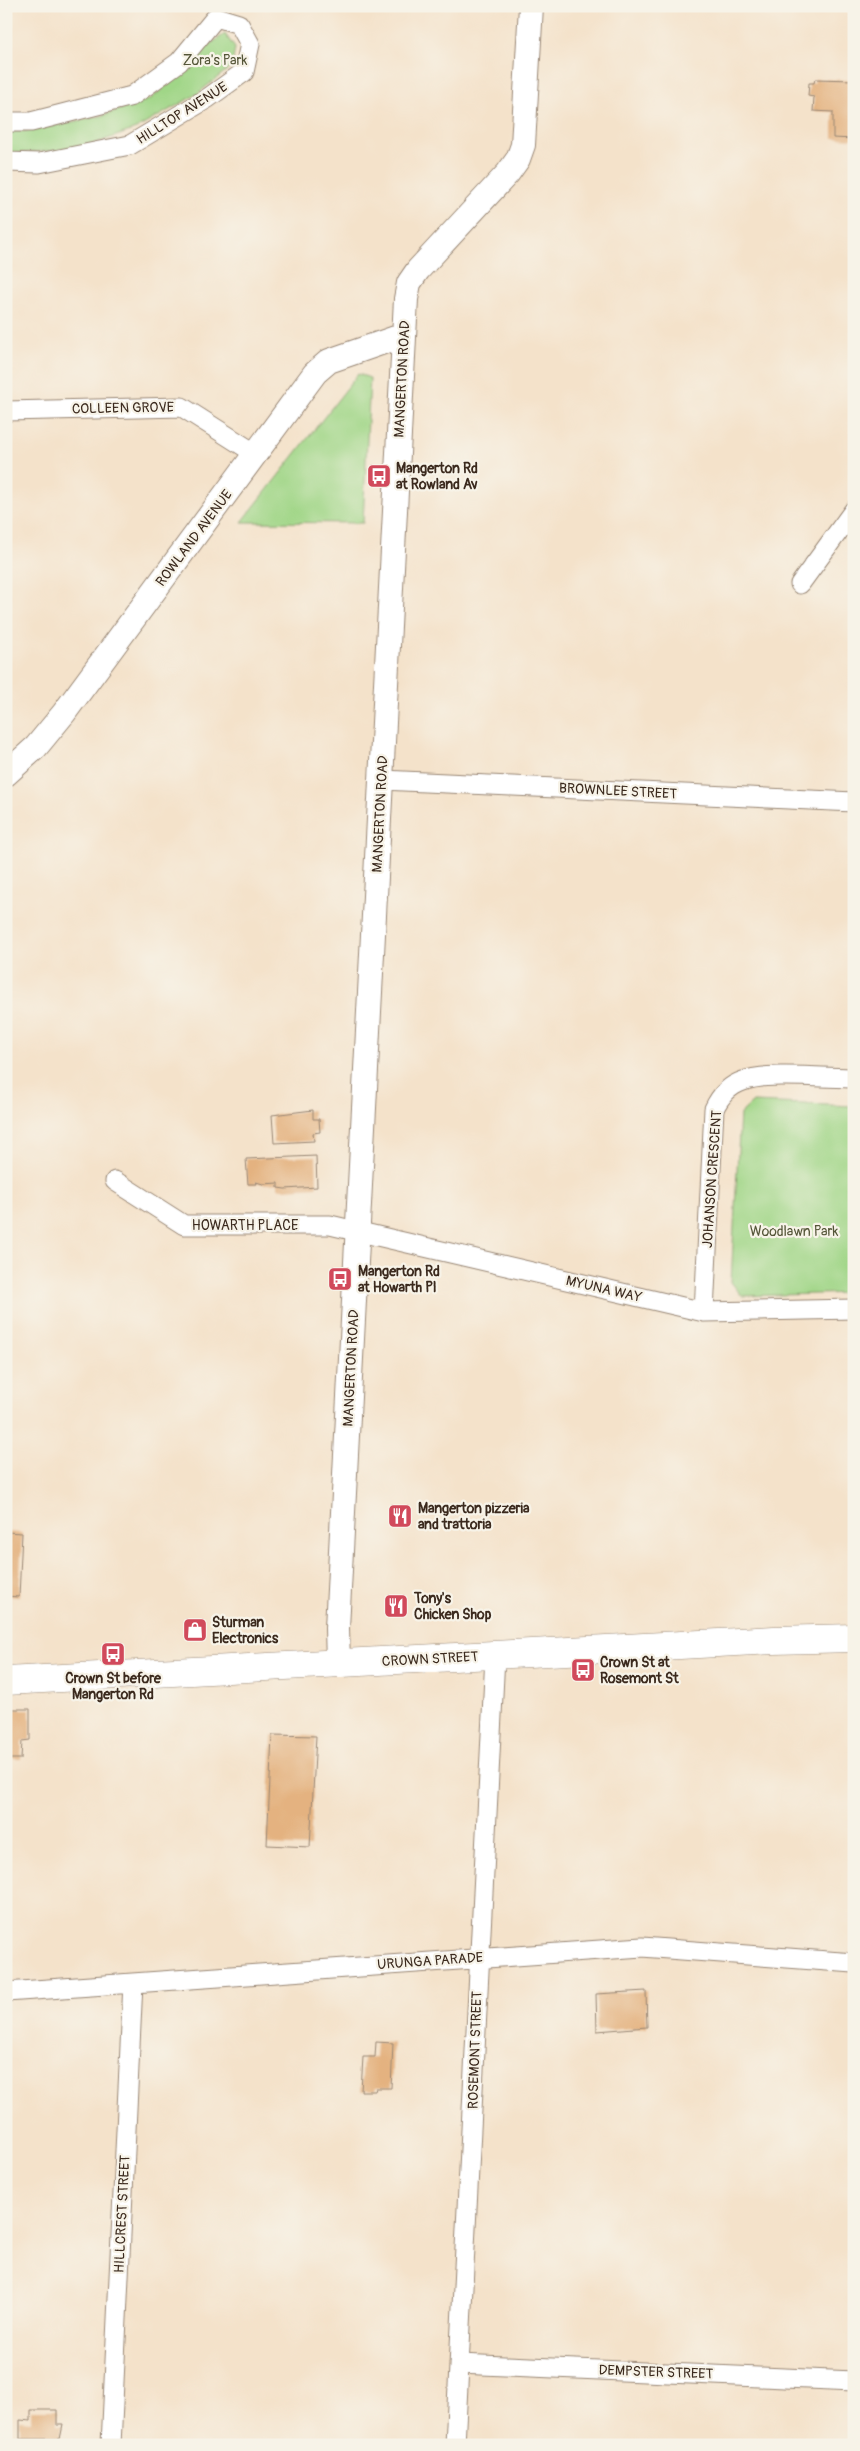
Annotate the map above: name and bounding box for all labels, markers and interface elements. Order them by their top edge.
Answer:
park label: Zora's Park [183,52,247,69]
street label: HILLTOP AVENUE [133,78,231,148]
street label: MANGERTON ROAD [390,320,414,438]
street label: COLLEEN GROVE [72,399,174,417]
place label: Mangerton Rd at Rowland Av [396,460,478,493]
bus stop icon: Mangerton Rd at Rowland Av [366,463,392,489]
street label: ROWLAND AVENUE [152,486,236,590]
street label: MANGERTON ROAD [368,755,392,873]
street label: BROWNLEE STREET [559,779,678,803]
street label: JOHANSON CRESCENT [699,1109,725,1249]
street label: HOWARTH PLACE [192,1217,298,1234]
park label: Woodlawn Park [750,1223,838,1240]
place label: Mangerton Rd at Howarth Pl [358,1263,440,1296]
bus stop icon: Mangerton Rd at Howarth Pl [327,1266,353,1292]
street label: MYUNA WAY [564,1272,644,1306]
street label: MANGERTON ROAD [339,1309,363,1427]
place label: Mangerton pizzeria and trattoria [418,1500,530,1533]
restaurant icon: Mangerton pizzeria and trattoria [387,1503,413,1529]
place label: Tony's Chicken Shop [413,1590,492,1623]
restaurant icon: Tony's Chicken Shop [383,1593,409,1619]
place label: Sturman Electronics [212,1614,279,1647]
shop icon: Sturman Electronics [182,1617,208,1643]
bus stop icon: Crown St before Mangerton Rd [100,1641,126,1667]
street label: CROWN STREET [381,1648,479,1670]
place label: Crown St at Rosemont St [600,1654,679,1687]
bus stop icon: Crown St at Rosemont St [570,1657,596,1683]
place label: Crown St before Mangerton Rd [65,1670,162,1703]
street label: URUNGA PARADE [377,1949,483,1973]
street label: ROSEMONT STREET [464,1990,486,2109]
street label: HILLCREST STREET [110,2154,134,2273]
street label: DEMPSTER STREET [598,2362,714,2383]

